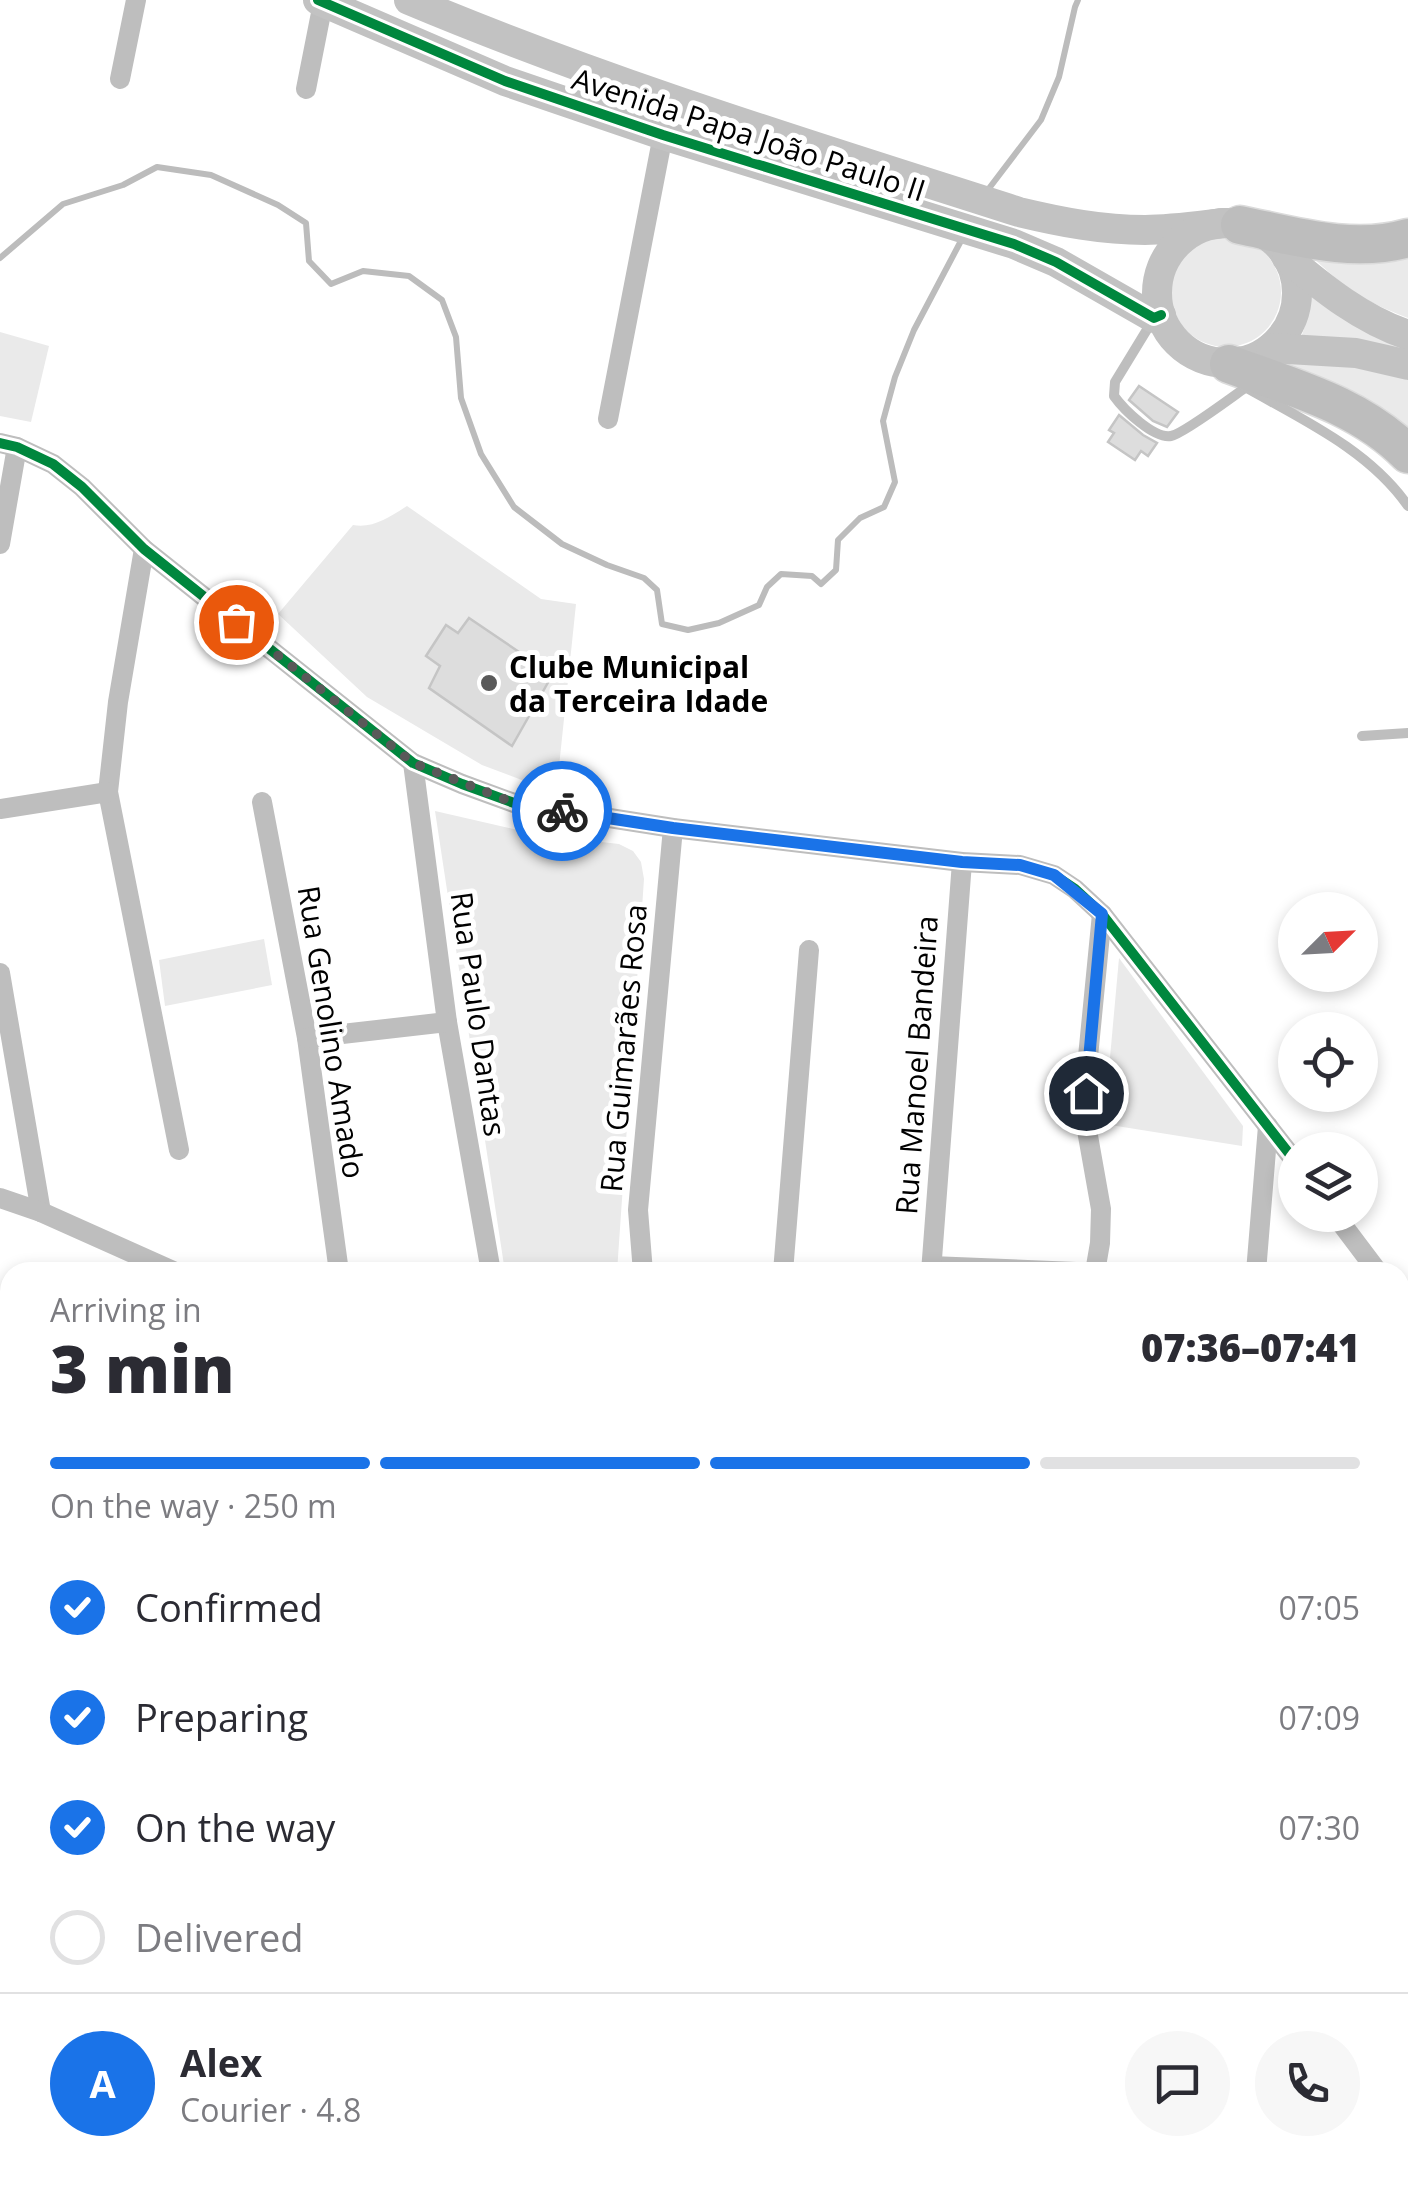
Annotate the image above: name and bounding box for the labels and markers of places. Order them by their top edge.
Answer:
pin [194,580,279,665]
place label: Clube Municipal da Terceira Idade [509,646,768,721]
marker: Clube Municipal da Terceira Idade [478,672,500,694]
pin [1044,1051,1129,1136]

